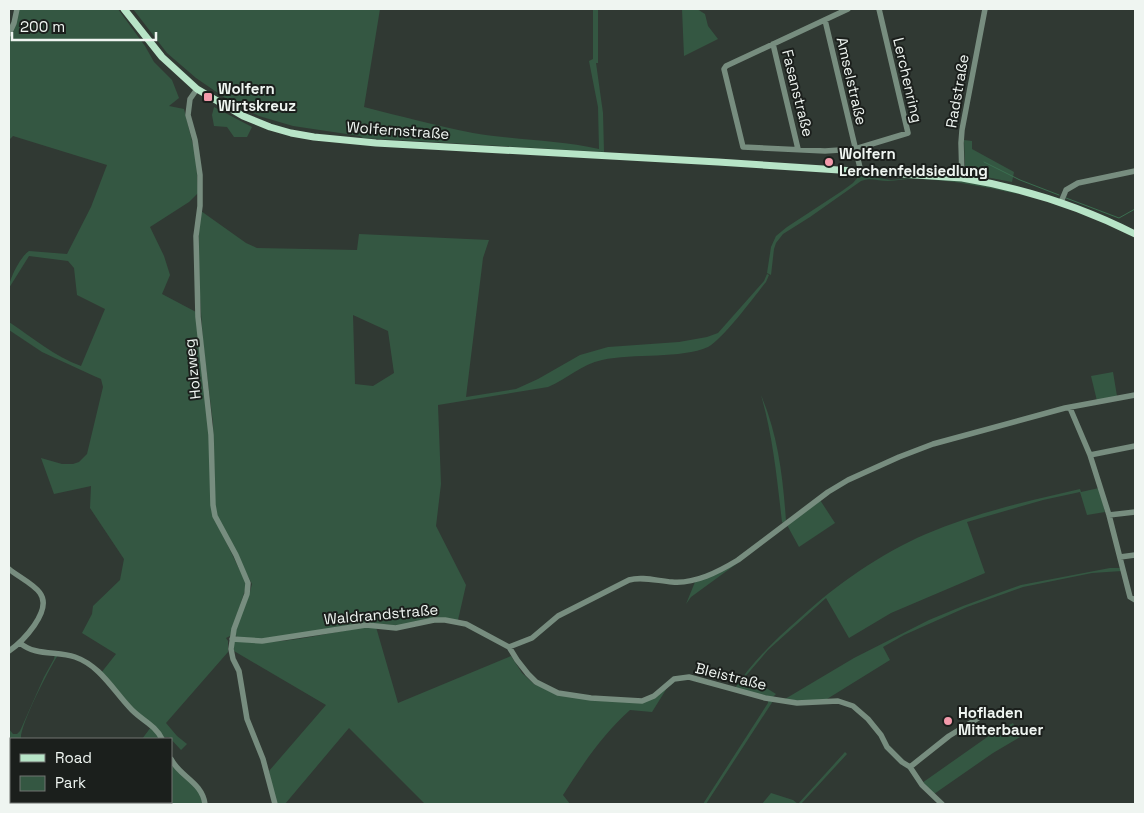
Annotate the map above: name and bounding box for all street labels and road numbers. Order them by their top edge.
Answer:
street label: Amselstraße [833,35,871,127]
street label: Lerchenring [889,36,927,124]
street label: Fasanstraße [778,47,818,139]
street label: Radstraße [941,53,973,129]
street label: Wolfernstraße [346,117,450,143]
street label: Holzweg [179,338,205,400]
street label: Waldrandstraße [323,600,439,628]
street label: Bleistraße [693,658,769,694]

